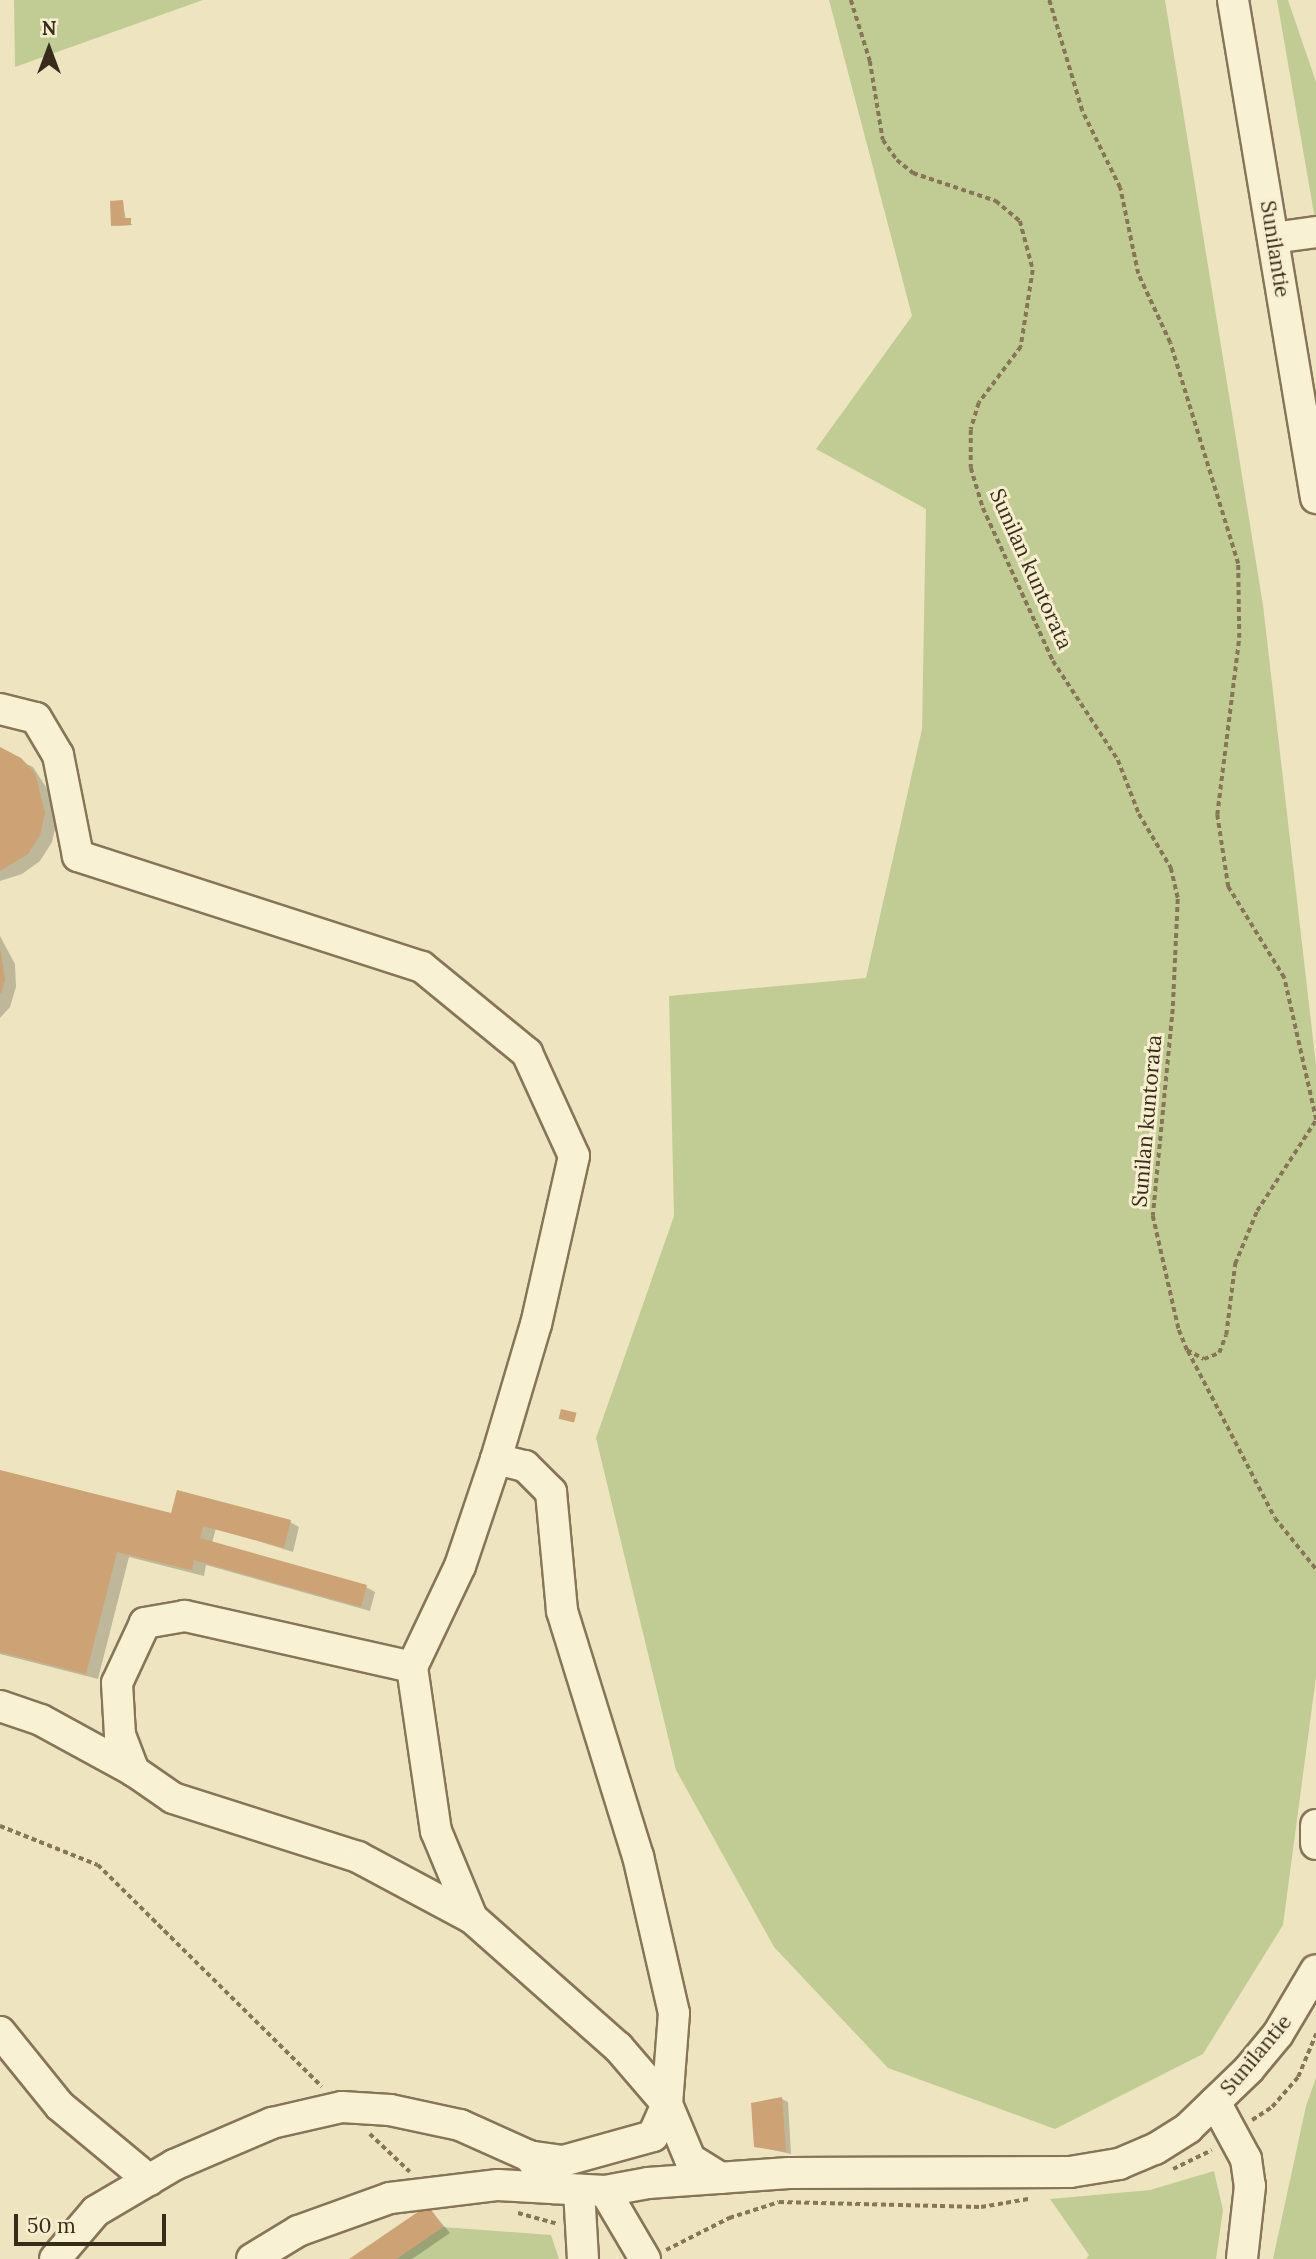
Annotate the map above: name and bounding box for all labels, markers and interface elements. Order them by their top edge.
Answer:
north arrow [14,14,84,84]
text: N [42,16,56,40]
street label: Sunilantie [1255,199,1295,299]
street label: Sunilan kuntorata [984,485,1078,653]
street label: Sunilan kuntorata [1127,1034,1167,1208]
street label: Sunilantie [1215,2010,1297,2100]
scale bar [18,2200,170,2244]
text: 50 m [27,2212,76,2239]

